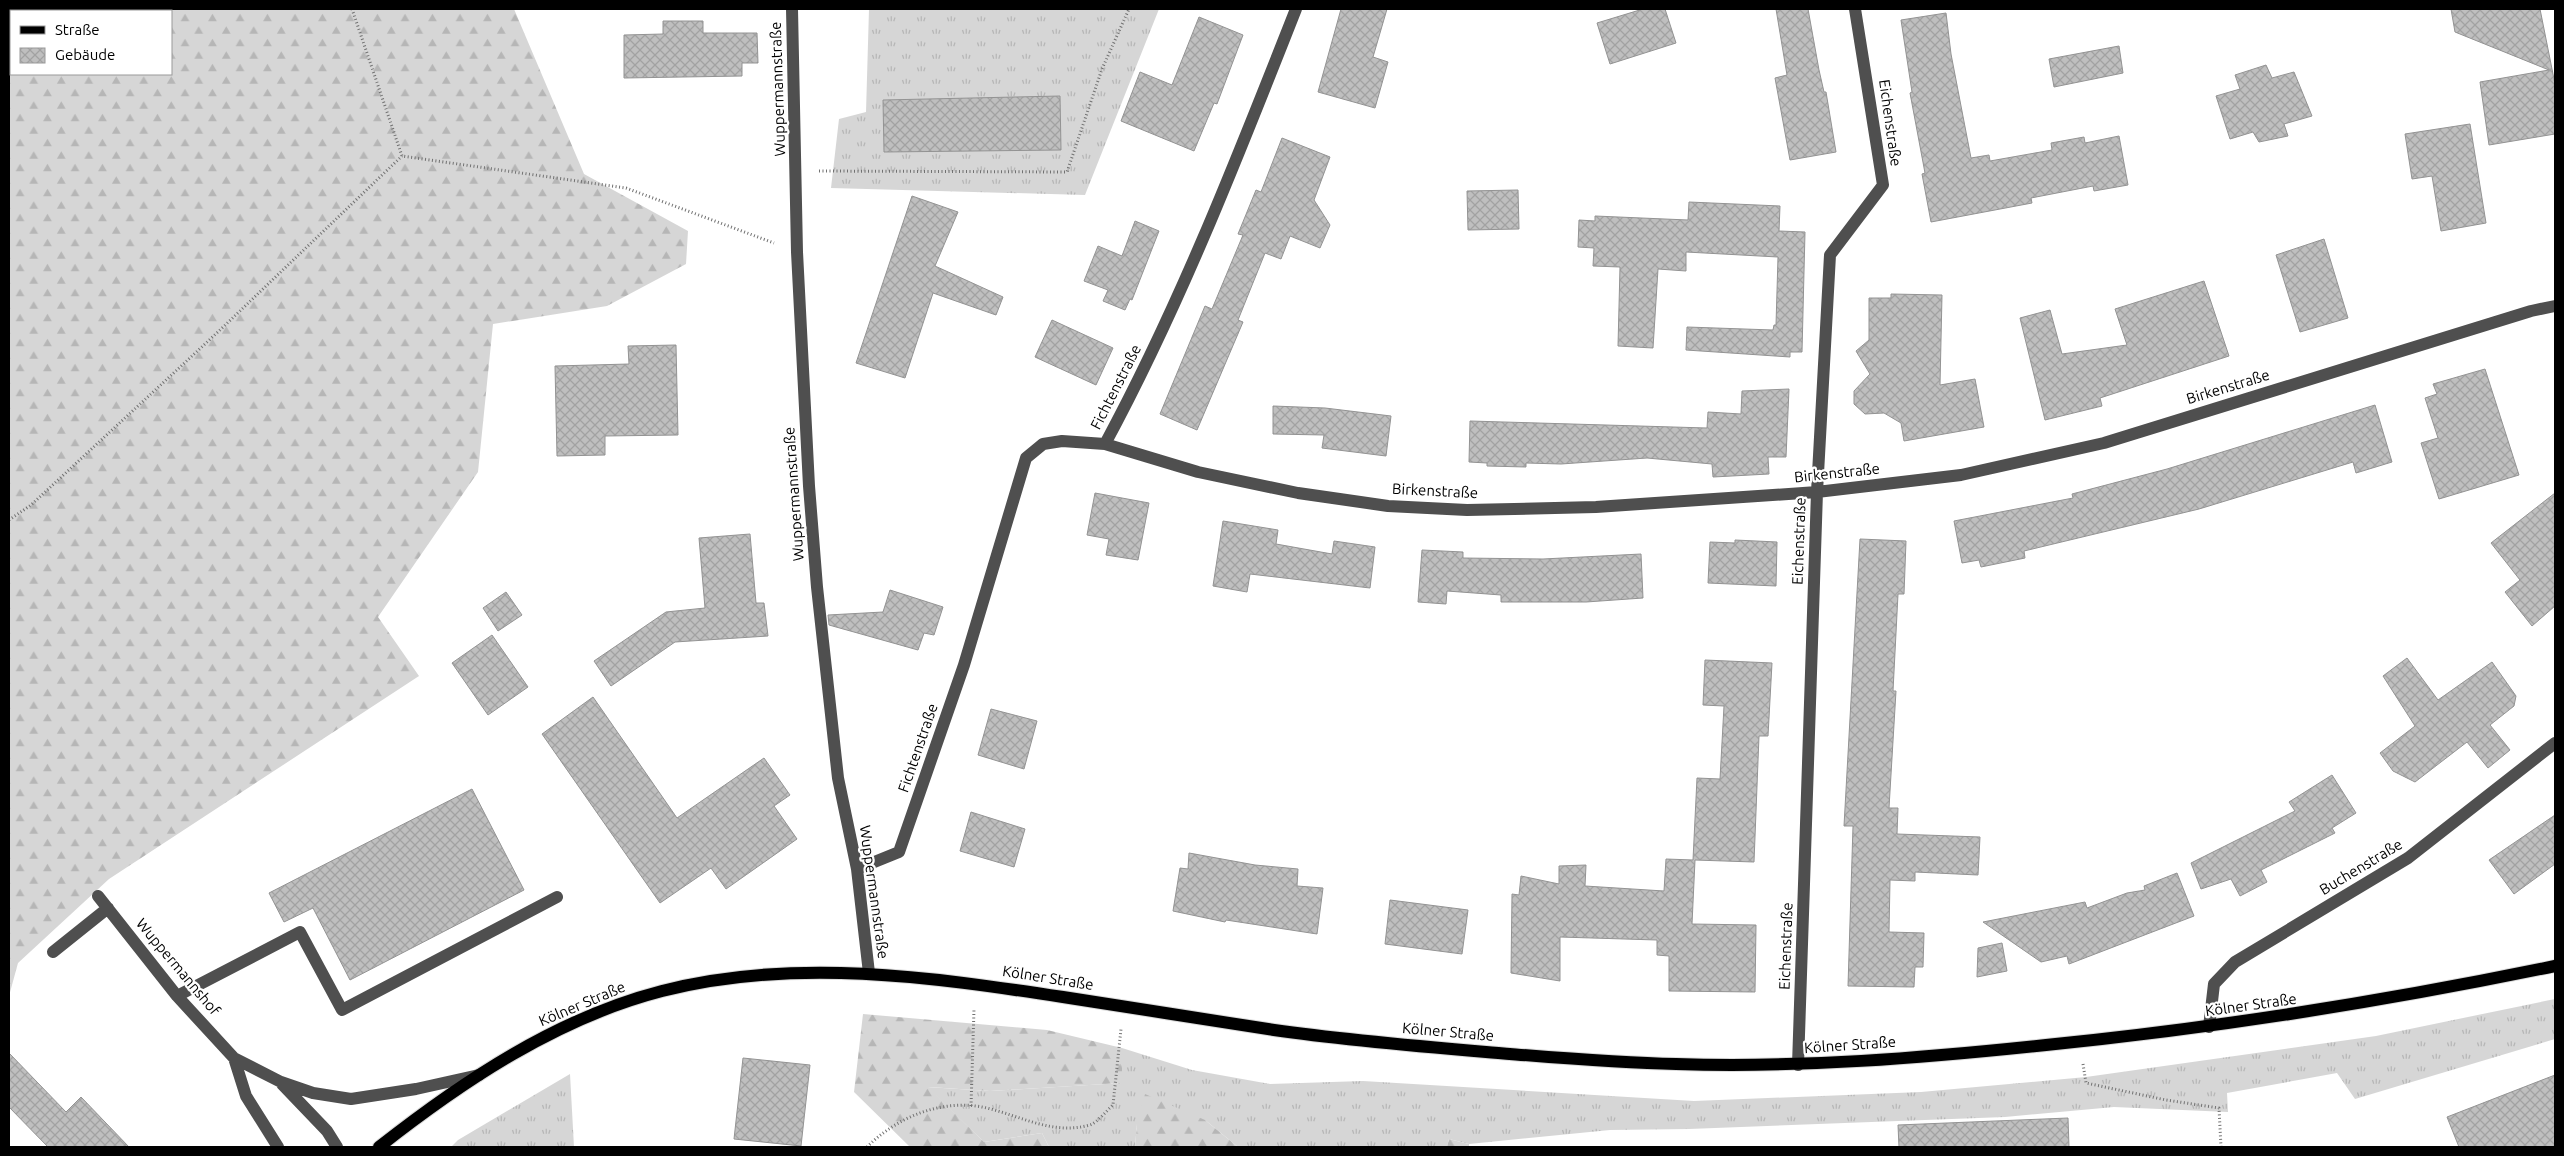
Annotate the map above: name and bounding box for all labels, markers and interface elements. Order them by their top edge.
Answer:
legend [10,10,172,75]
text: Straße [55,21,99,38]
street label: Wuppermannstraße [767,21,788,157]
text: Gebäude [55,46,115,63]
street label: Eichenstraße [1876,78,1905,167]
street label: Fichtenstraße [1087,342,1144,432]
street label: Birkenstraße [2184,366,2272,407]
street label: Wuppermannstraße [780,426,807,562]
street label: Birkenstraße [1793,460,1881,485]
street label: Birkenstraße [1392,480,1478,501]
street label: Eichenstraße [1788,497,1809,585]
street label: Fichtenstraße [894,701,941,795]
street label: Wuppermannstraße [857,824,892,960]
street label: Buchenstraße [2316,835,2405,898]
street label: Eichenstraße [1775,902,1796,990]
street label: Wuppermannshof [133,915,224,1019]
street label: Kölner Straße [1001,962,1095,993]
street label: Kölner Straße [536,978,628,1029]
street label: Kölner Straße [2204,990,2298,1019]
street label: Kölner Straße [1401,1019,1495,1044]
street label: Kölner Straße [1803,1033,1896,1056]

